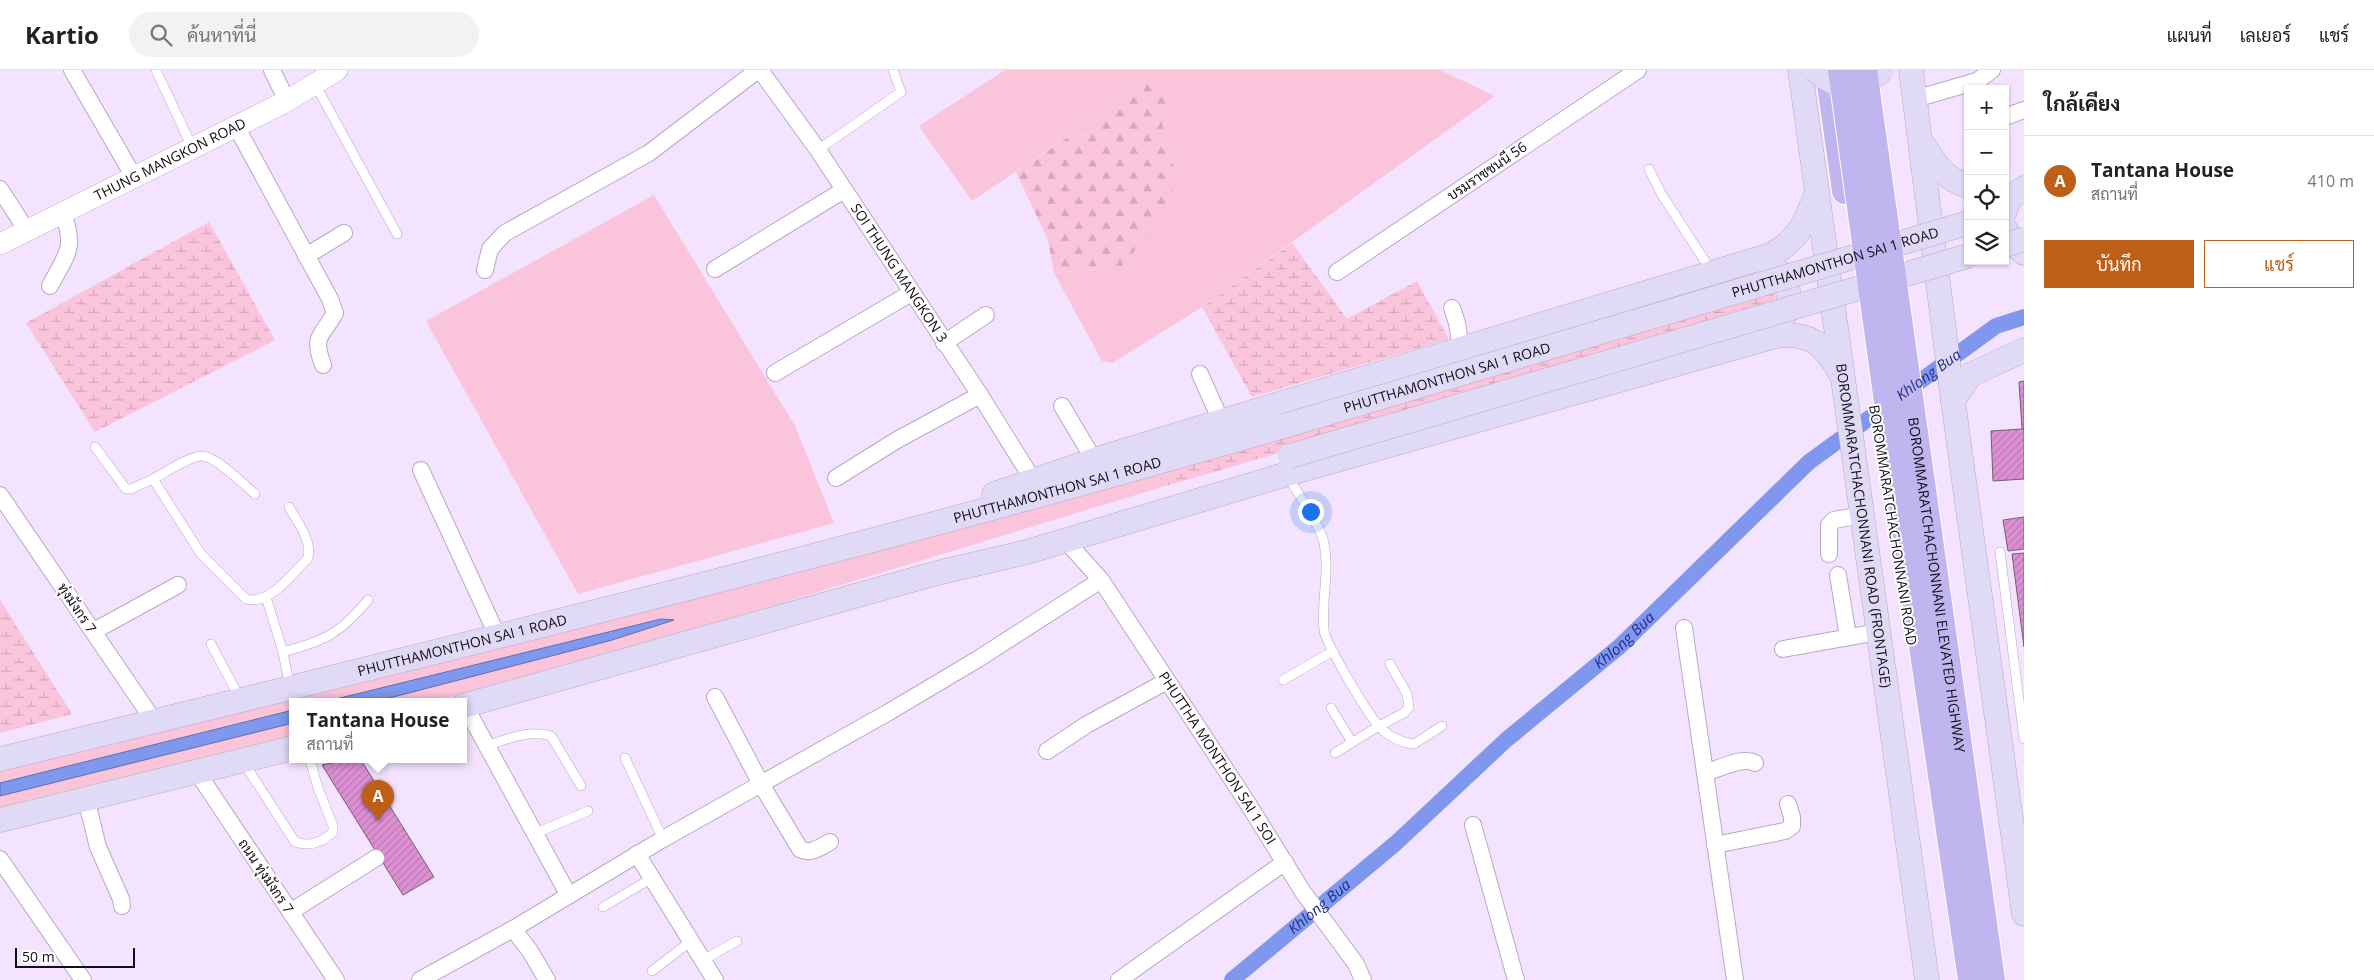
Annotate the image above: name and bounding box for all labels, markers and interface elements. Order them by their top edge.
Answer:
search box [129,12,479,57]
text: Kartio [25,18,99,51]
icon: search [147,21,175,49]
text: ค้นหาที่นี่ [187,22,256,48]
text: แผนที่ [2167,23,2212,47]
text: เลเยอร์ [2240,23,2291,47]
text: แชร์ [2319,23,2349,47]
map controls [1964,85,2009,265]
button: + [1964,85,2009,130]
text: ใกล้เคียง [2044,89,2120,117]
street label: THUNG MANGKON ROAD [91,113,249,205]
button: − [1964,130,2009,175]
street label: บรมราชชนนี 56 [1443,137,1530,204]
text: Tantana House [2091,157,2234,183]
text: A [2054,170,2066,192]
text: 410 m [2308,170,2354,192]
button: locate [1964,175,2009,220]
text: สถานที่ [2091,183,2138,205]
street label: SOI THUNG MANGKON 3 [847,199,952,346]
button: layers [1964,220,2009,265]
street label: PHUTTHAMONTHON SAI 1 ROAD [1729,222,1941,302]
button: บันทึก [2044,240,2194,288]
button: แชร์ [2204,240,2354,288]
street label: PHUTTHAMONTHON SAI 1 ROAD [1341,337,1553,417]
water label: Khlong Bua [1892,343,1965,404]
street label: BOROMMARATCHACHONNANI ROAD (FRONTAGE) [1832,362,1894,688]
street label: BOROMMARATCHACHONNANI ROAD [1866,404,1920,646]
street label: BOROMMARATCHACHONNANI ELEVATED HIGHWAY [1904,416,1970,754]
street label: PHUTTHAMONTHON SAI 1 ROAD [951,452,1163,527]
your location [1298,499,1324,525]
street label: ทุ่งมังกร 7 [53,579,101,637]
water label: Khlong Bua [1589,607,1659,673]
street label: PHUTTHAMONTHON SAI 1 ROAD [355,610,569,680]
street label: PHUTTHA MONTHON SAI 1 SOI [1155,667,1281,848]
popup [289,698,467,763]
text: Tantana House [306,707,450,733]
text: สถานที่ [306,733,354,755]
pin: A [362,780,394,821]
street label: ถนน ทุ่งมังกร 7 [233,835,299,917]
water label: Khlong Bua [1283,874,1355,938]
scale bar [15,945,135,968]
text: 50 m [22,947,55,966]

